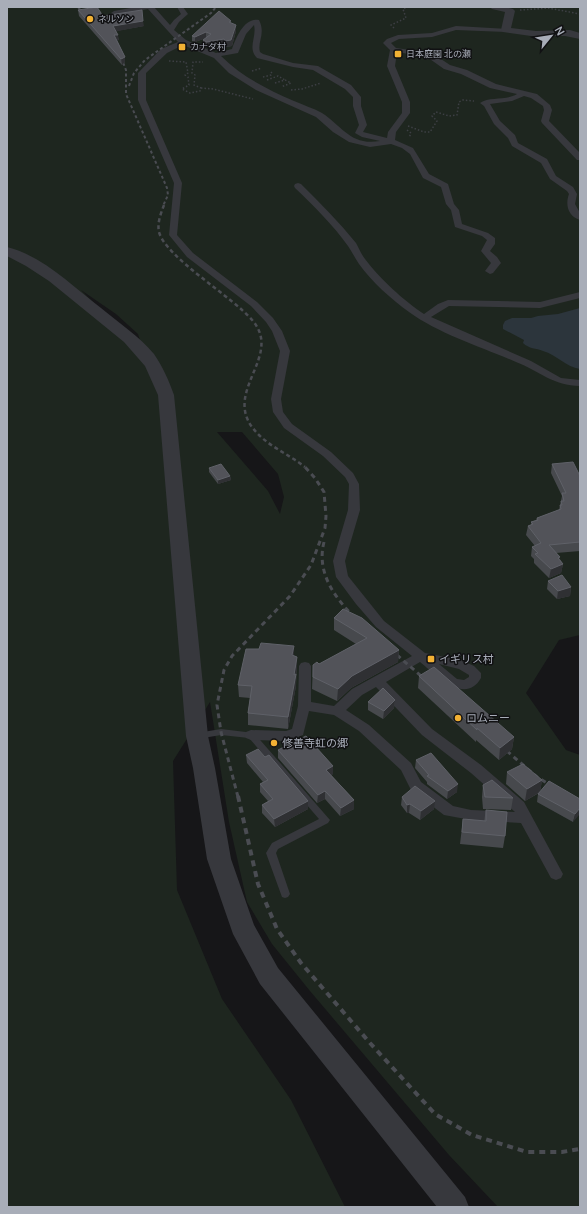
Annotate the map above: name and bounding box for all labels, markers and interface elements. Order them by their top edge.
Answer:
place label: ネルソン [98,12,134,25]
marker: ネルソン [85,14,95,24]
north arrow [531,16,571,56]
text: N [552,24,569,38]
place label: カナダ村 [190,40,226,53]
marker: カナダ村 [177,42,187,52]
place label: 日本庭園 北の瀬 [406,47,471,60]
marker: 日本庭園 北の瀬 [393,49,403,59]
place label: イギリス村 [439,651,494,666]
marker: イギリス村 [426,654,436,664]
place label: ロムニー [466,710,510,725]
marker: ロムニー [453,713,463,723]
place label: 修善寺虹の郷 [282,735,348,750]
marker: 修善寺虹の郷 [269,738,279,748]

